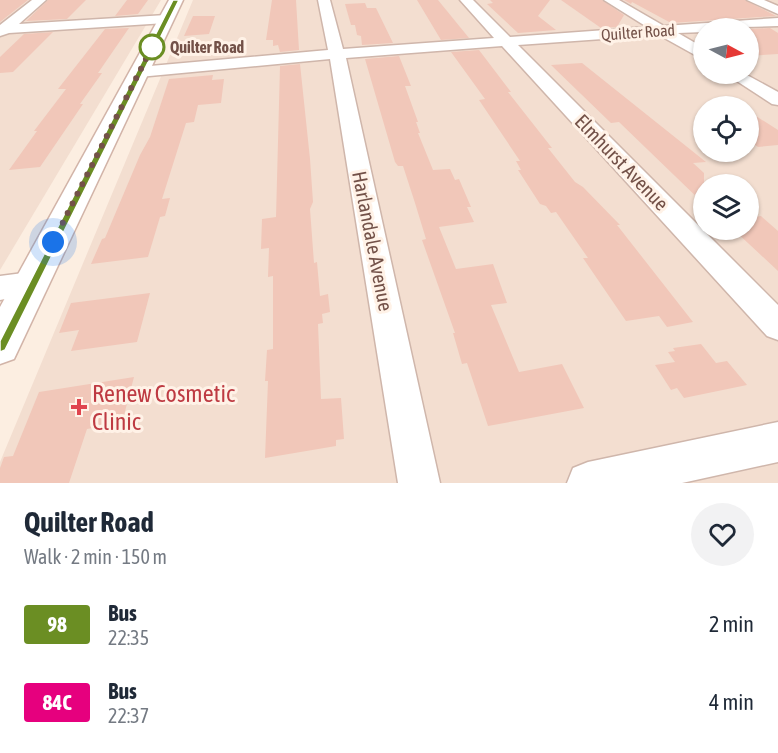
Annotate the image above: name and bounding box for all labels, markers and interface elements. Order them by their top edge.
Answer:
north arrow [693,18,759,84]
map controls [693,18,759,240]
street label: Quilter Road [600,20,676,44]
marker: Quilter Road [139,34,165,60]
place label: Quilter Road [170,38,245,56]
button: locate [693,96,759,162]
street label: Elmhurst Avenue [571,109,673,215]
street label: Harlandale Avenue [348,169,398,313]
button: layers [693,174,759,240]
your location [38,227,68,257]
place label: Renew Cosmetic Clinic [92,380,235,435]
marker: Renew Cosmetic Clinic [70,398,88,416]
button: heart [691,503,754,566]
text: Quilter Road [24,506,154,538]
text: Walk · 2 min · 150 m [24,545,167,568]
text: Bus [108,600,137,626]
text: 2 min [709,611,754,637]
text: 98 [47,612,67,636]
text: 22:35 [108,626,149,649]
text: Bus [108,678,137,704]
text: 4 min [709,689,754,715]
text: 84C [42,690,72,714]
text: 22:37 [108,704,149,727]

